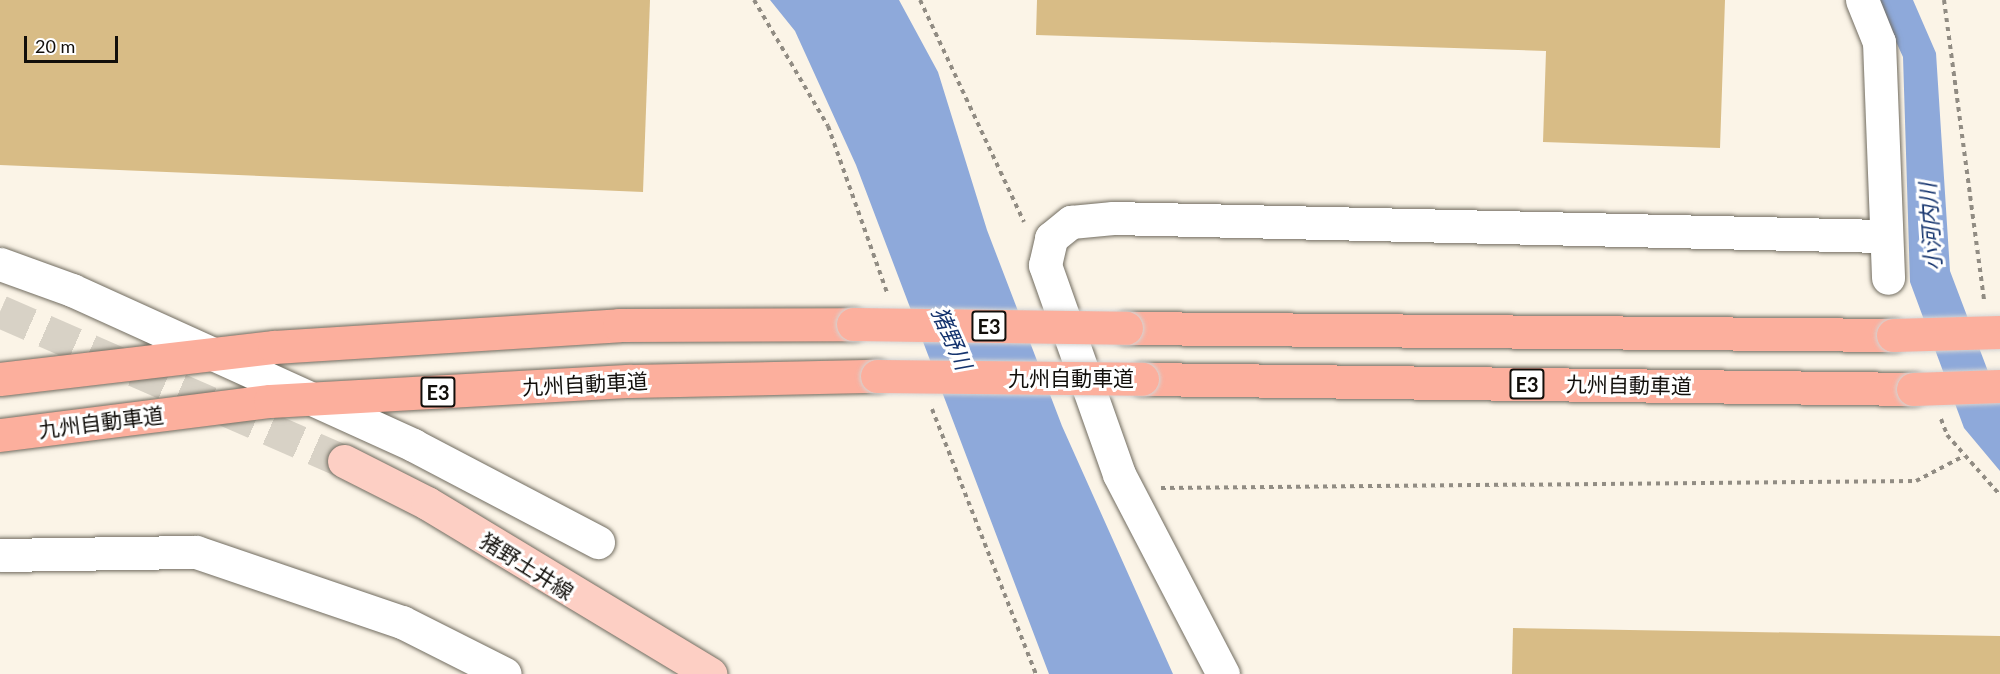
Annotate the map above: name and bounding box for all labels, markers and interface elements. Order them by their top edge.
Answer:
scale bar [27,24,122,62]
text: 20 m [35,35,75,57]
water label: 小河内川 [1914,182,1946,272]
water label: 猪野川 [927,302,977,374]
road number: E3 [971,309,1007,343]
street label: 九州自動車道 [1008,365,1134,391]
road number: E3 [1509,367,1545,401]
street label: 九州自動車道 [521,368,649,400]
street label: 九州自動車道 [1566,371,1692,399]
road number: E3 [420,375,456,409]
street label: 九州自動車道 [37,402,165,442]
street label: 猪野土井線 [476,527,578,605]

